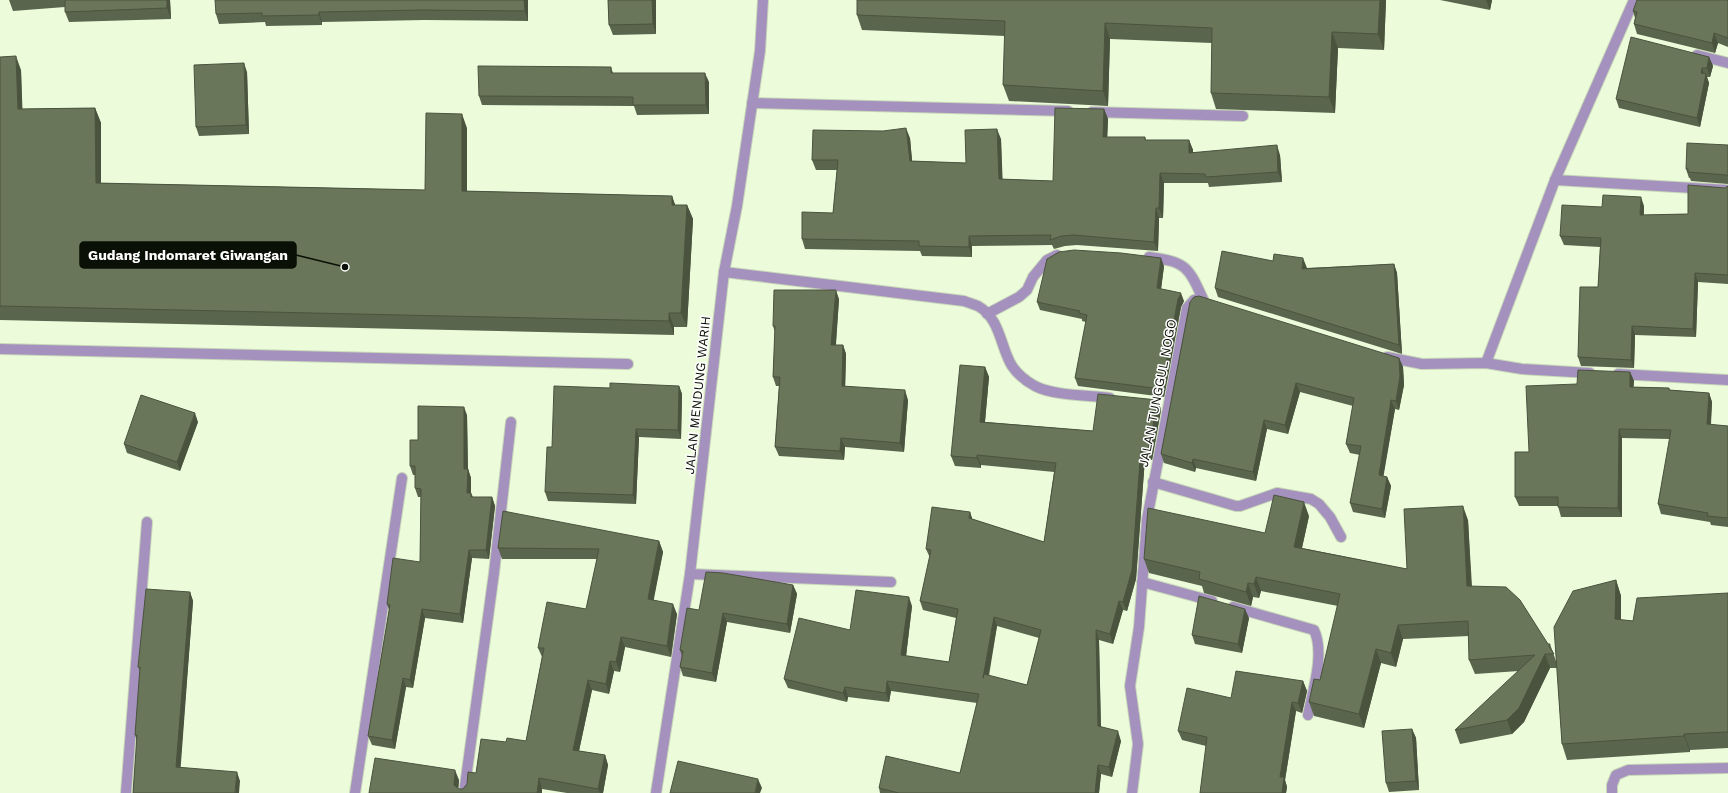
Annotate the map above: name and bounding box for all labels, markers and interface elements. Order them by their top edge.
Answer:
callout: Gudang Indomaret Giwangan [80,242,296,268]
text: Gudang Indomaret Giwangan [88,247,288,263]
street label: JALAN MENDUNG WARIH [682,315,713,475]
street label: JALAN TUNGGUL NOGO [1136,318,1179,468]

